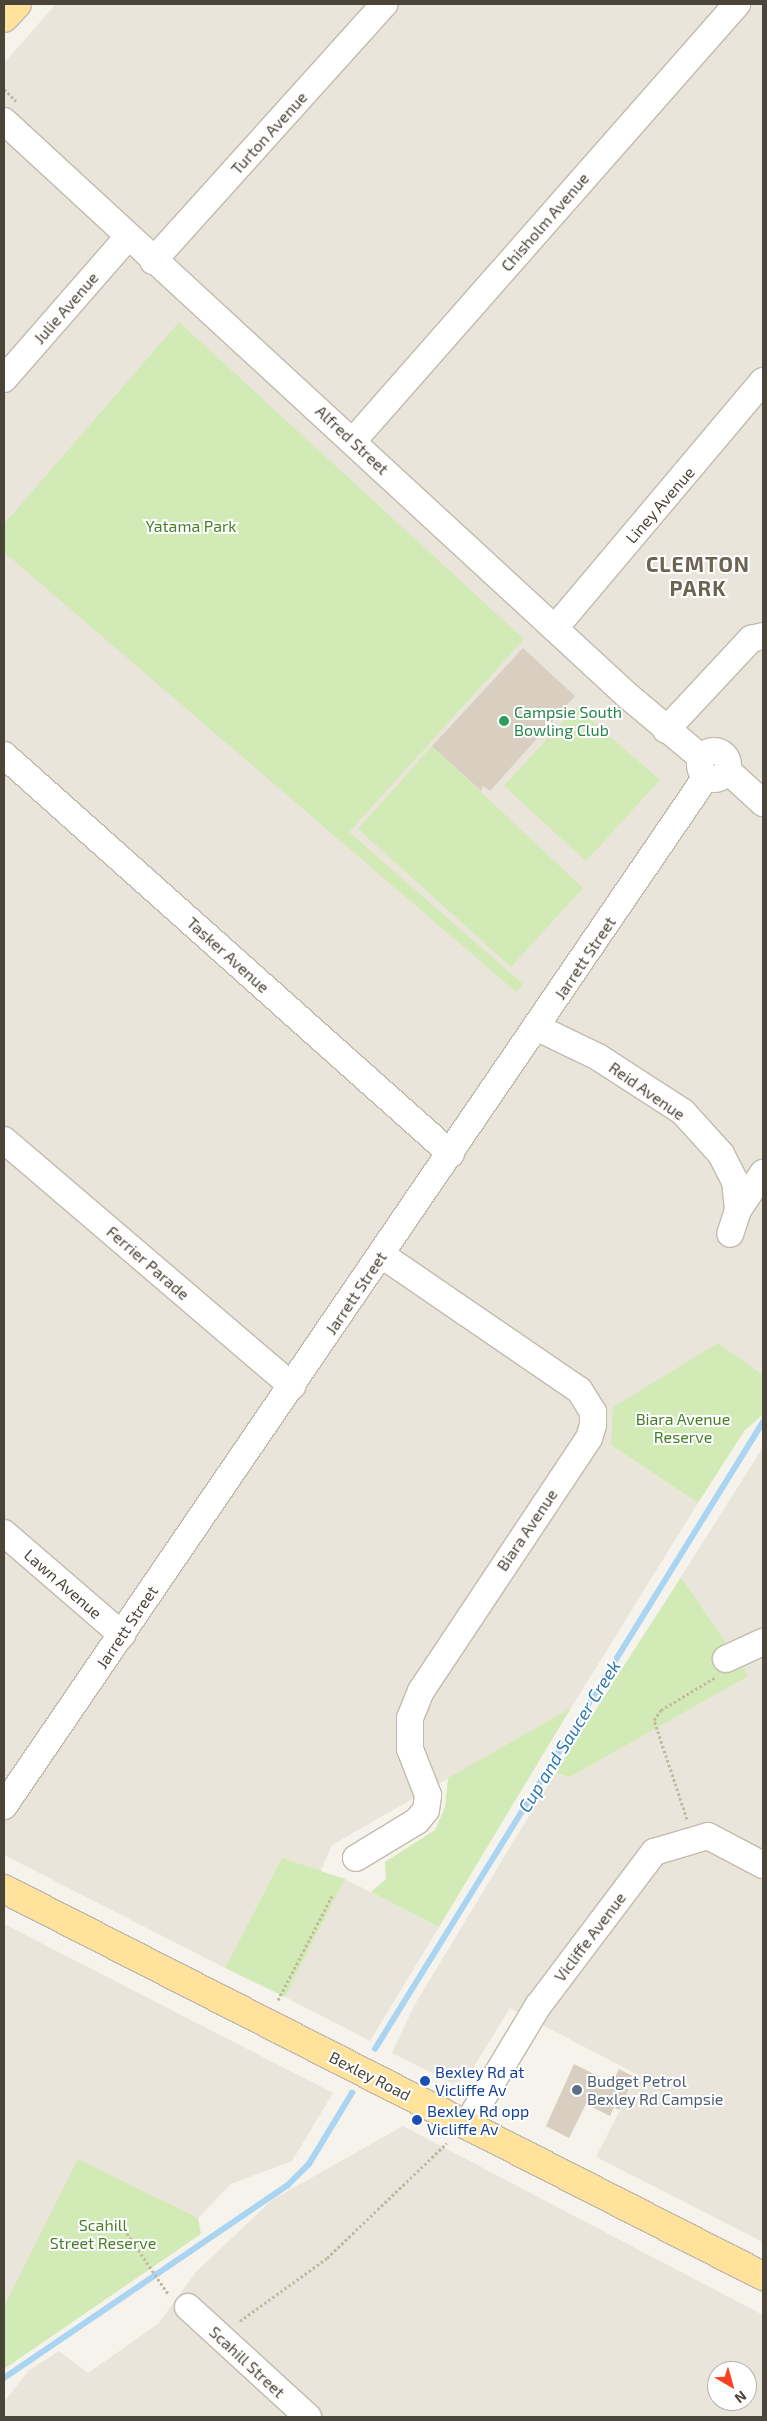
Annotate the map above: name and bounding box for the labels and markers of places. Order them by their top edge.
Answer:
place label: Campsie South Bowling Club [514,702,622,740]
marker: Campsie South Bowling Club [498,715,510,727]
place label: Bexley Rd at Vicliffe Av [435,2062,525,2100]
place label: Budget Petrol Bexley Rd Campsie [587,2071,724,2109]
marker: Bexley Rd at Vicliffe Av [419,2075,431,2087]
marker: Budget Petrol Bexley Rd Campsie [571,2084,583,2096]
place label: Bexley Rd opp Vicliffe Av [427,2101,530,2139]
marker: Bexley Rd opp Vicliffe Av [411,2114,423,2126]

